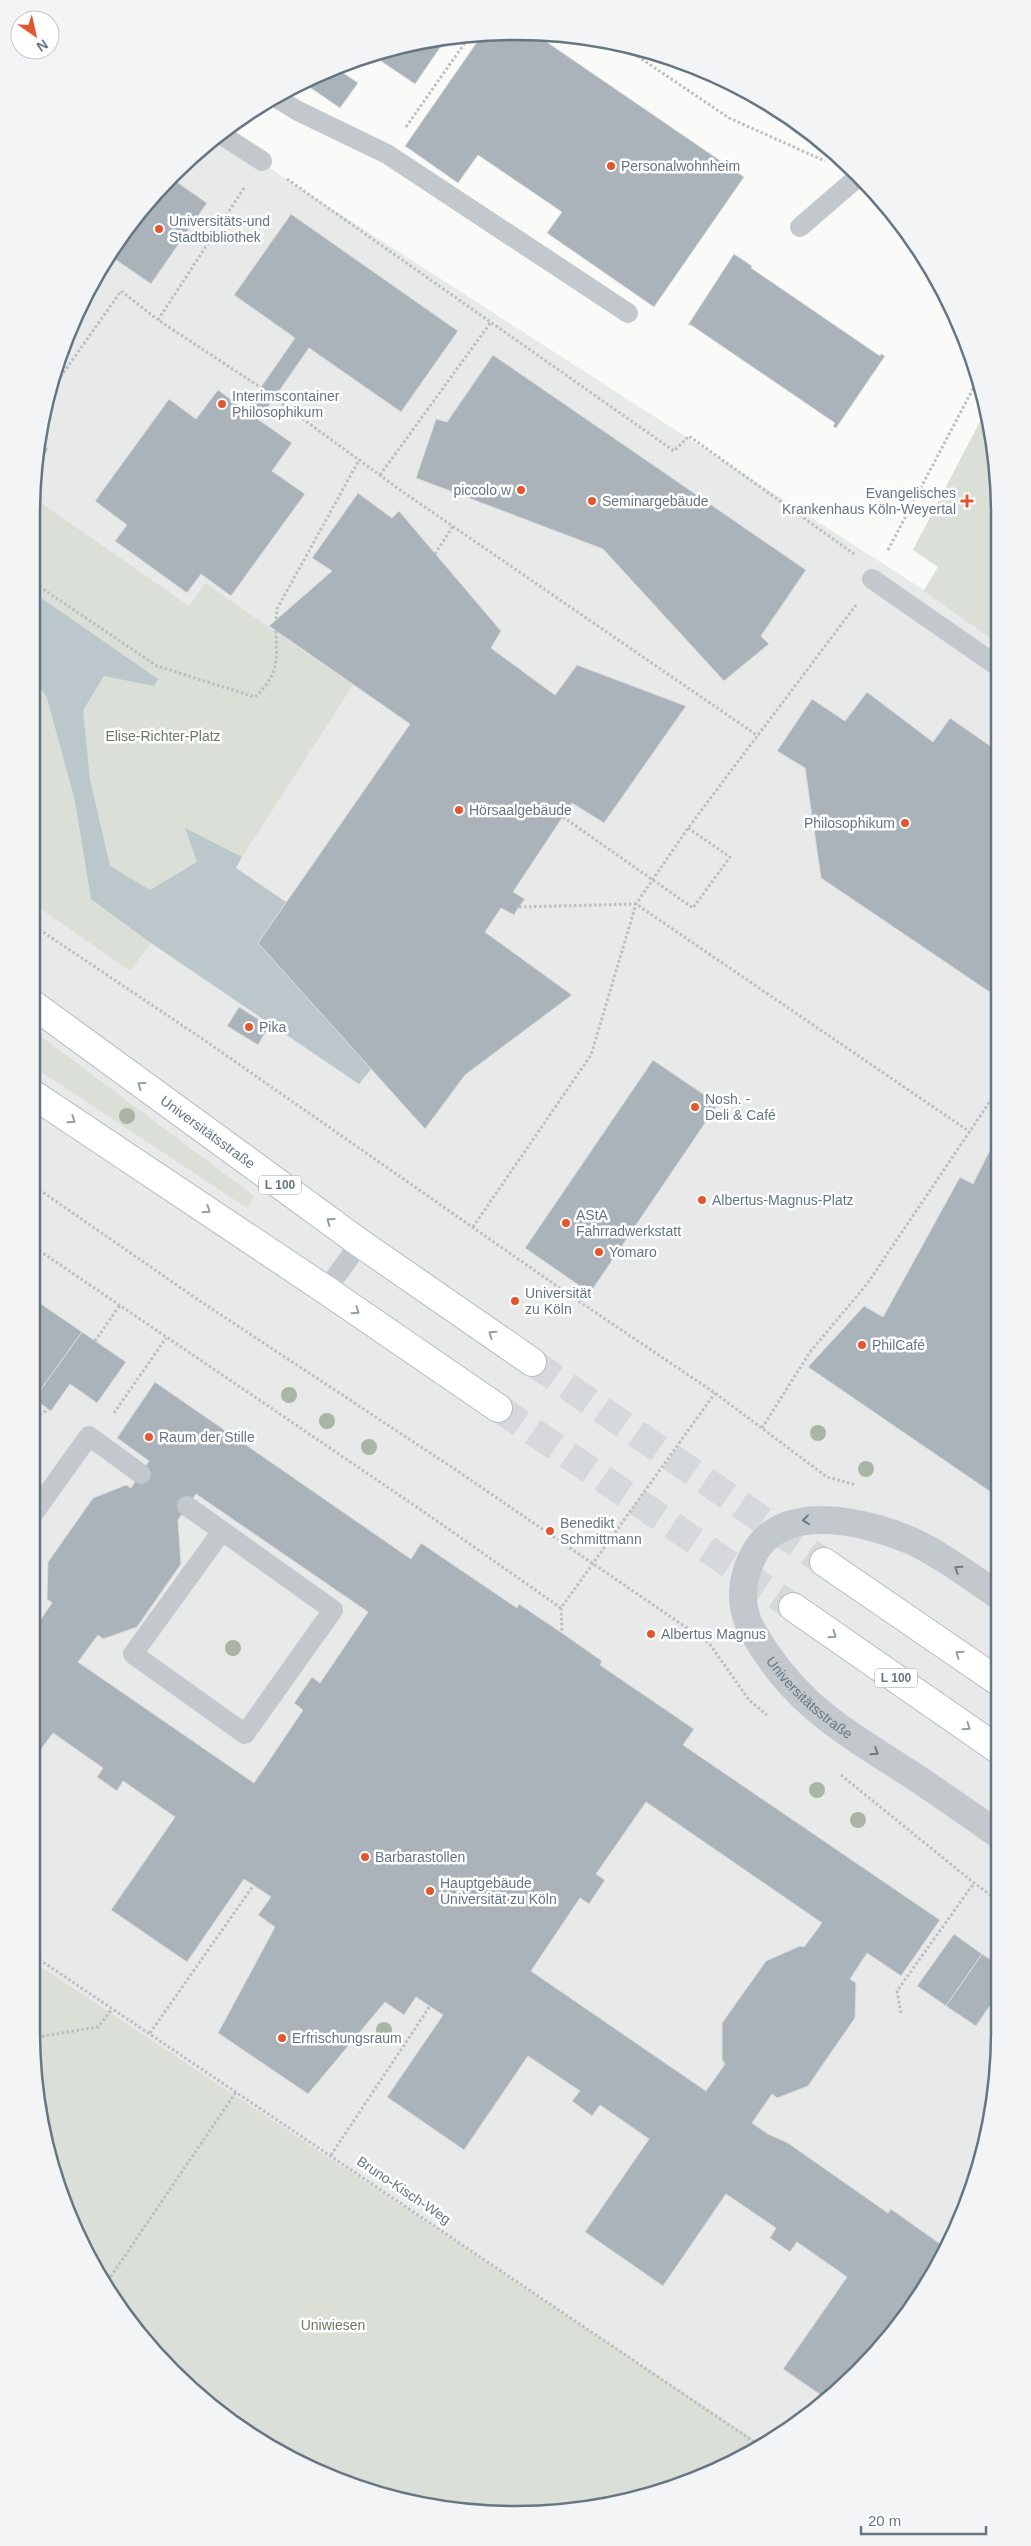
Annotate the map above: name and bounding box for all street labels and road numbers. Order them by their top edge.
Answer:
street label: Universitätsstraße [158,1092,258,1172]
road number: L 100 [259,1176,301,1194]
street label: Universitätsstraße [763,1653,856,1742]
road number: L 100 [875,1669,917,1688]
street label: Bruno-Kisch-Weg [354,2153,454,2227]

